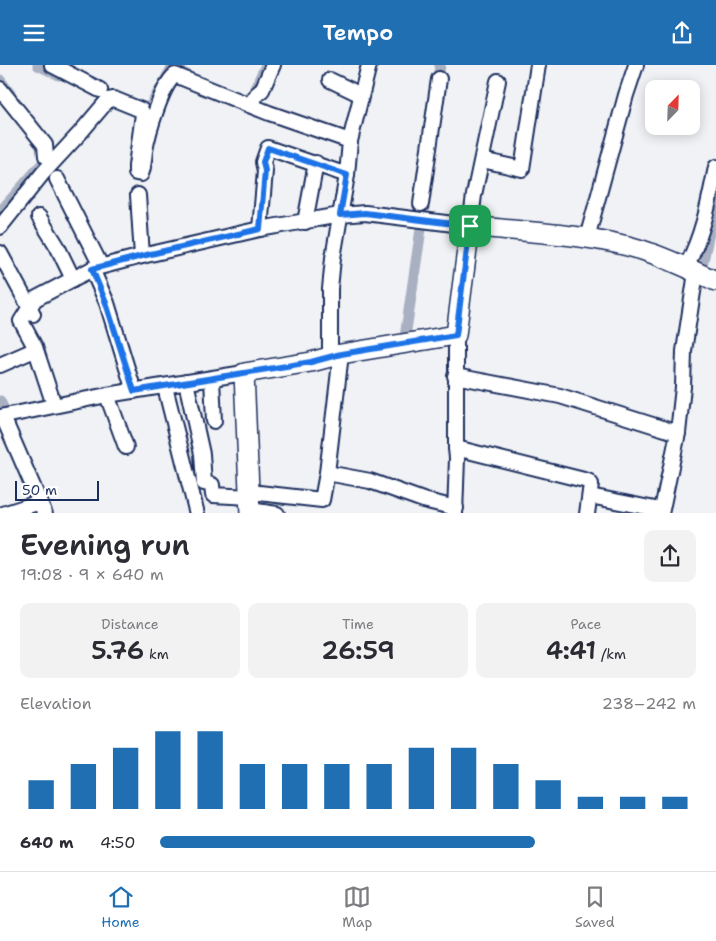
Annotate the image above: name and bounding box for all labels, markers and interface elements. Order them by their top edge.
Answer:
text: Tempo [323,18,393,47]
icon: menu [20,19,48,47]
icon: share [668,19,696,47]
north arrow [645,80,700,135]
map controls [645,80,700,135]
pin [449,205,491,247]
icon: arrive [456,212,484,240]
scale bar [15,478,99,502]
text: 50 m [22,481,57,499]
text: Evening run [20,526,190,564]
button: share [644,530,696,582]
text: 19:08 · 9 × 640 m [20,564,164,585]
text: Distance [101,615,159,633]
text: Time [342,615,374,633]
text: Pace [571,615,601,633]
text: 5.76 [91,633,144,667]
text: 26:59 [321,633,395,667]
text: 4:41 [546,633,596,667]
text: km [144,645,169,663]
text: /km [596,645,626,663]
text: Elevation [20,693,92,714]
text: 238–242 m [602,693,696,714]
text: 640 m [20,832,74,853]
text: 4:50 [100,832,135,853]
tab: Home [101,883,140,931]
tab: Map [342,883,372,931]
tab: Saved [575,883,615,931]

